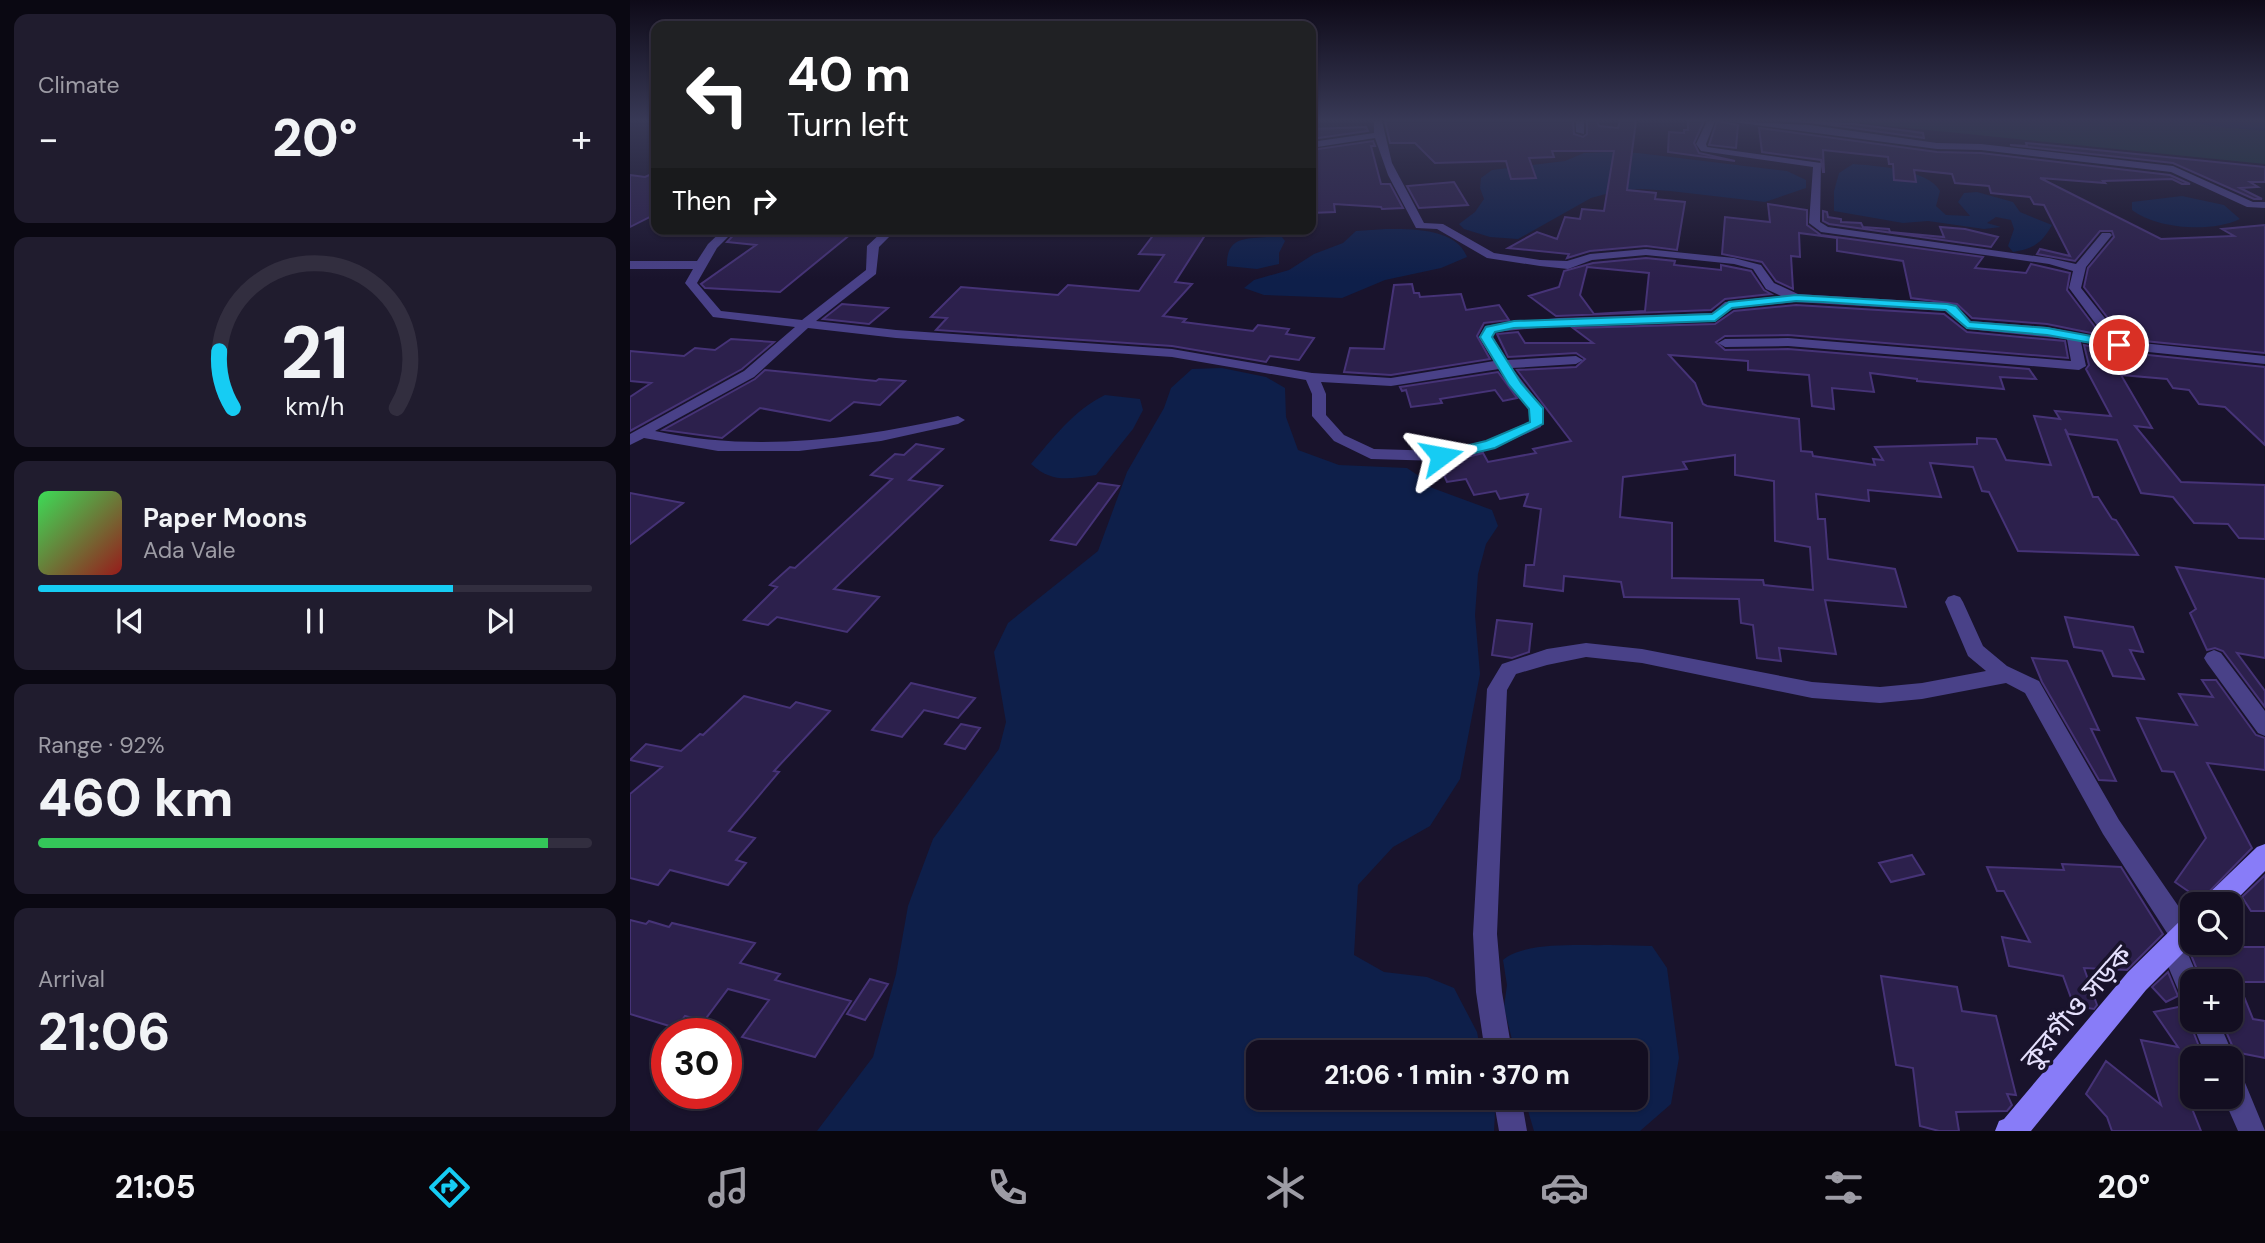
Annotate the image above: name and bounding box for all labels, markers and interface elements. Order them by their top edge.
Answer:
text: 40 m [787,42,911,106]
icon: left [672,49,763,140]
text: Climate [38,70,120,100]
text: 20° [272,104,358,172]
text: Turn left [787,104,909,146]
text: − [38,114,59,164]
text: + [571,114,592,164]
icon: right [745,182,783,220]
text: Then [672,184,731,218]
text: 21 [281,307,349,402]
pin [2089,315,2149,375]
icon: arrive [2100,326,2138,364]
text: km/h [285,390,345,423]
position arrow [1404,419,1478,493]
text: Paper Moons [143,501,307,535]
text: Ada Vale [143,535,236,565]
icon: previous [111,602,149,640]
icon: pause [296,602,334,640]
icon: next [481,602,519,640]
text: Range · 92% [38,730,165,760]
text: 460 km [38,764,234,832]
map controls [2180,892,2243,1109]
button: search [2180,892,2243,955]
street label: কুরগাঁও সড়ক [2012,937,2141,1078]
text: Arrival [38,964,105,994]
button: + [2180,969,2243,1032]
text: 21:06 [38,998,171,1066]
speed limit sign: 30 [651,1018,742,1109]
button: − [2180,1046,2243,1109]
text: 21:06 · 1 min · 370 m [1324,1058,1570,1092]
icon: directions [425,1163,474,1212]
icon: music [704,1163,753,1212]
icon: phone [983,1163,1032,1212]
icon: climate [1261,1163,1310,1212]
icon: car [1540,1163,1589,1212]
icon: filters [1819,1163,1868,1212]
text: 21:05 [115,1166,196,1208]
text: 20° [2098,1166,2150,1208]

